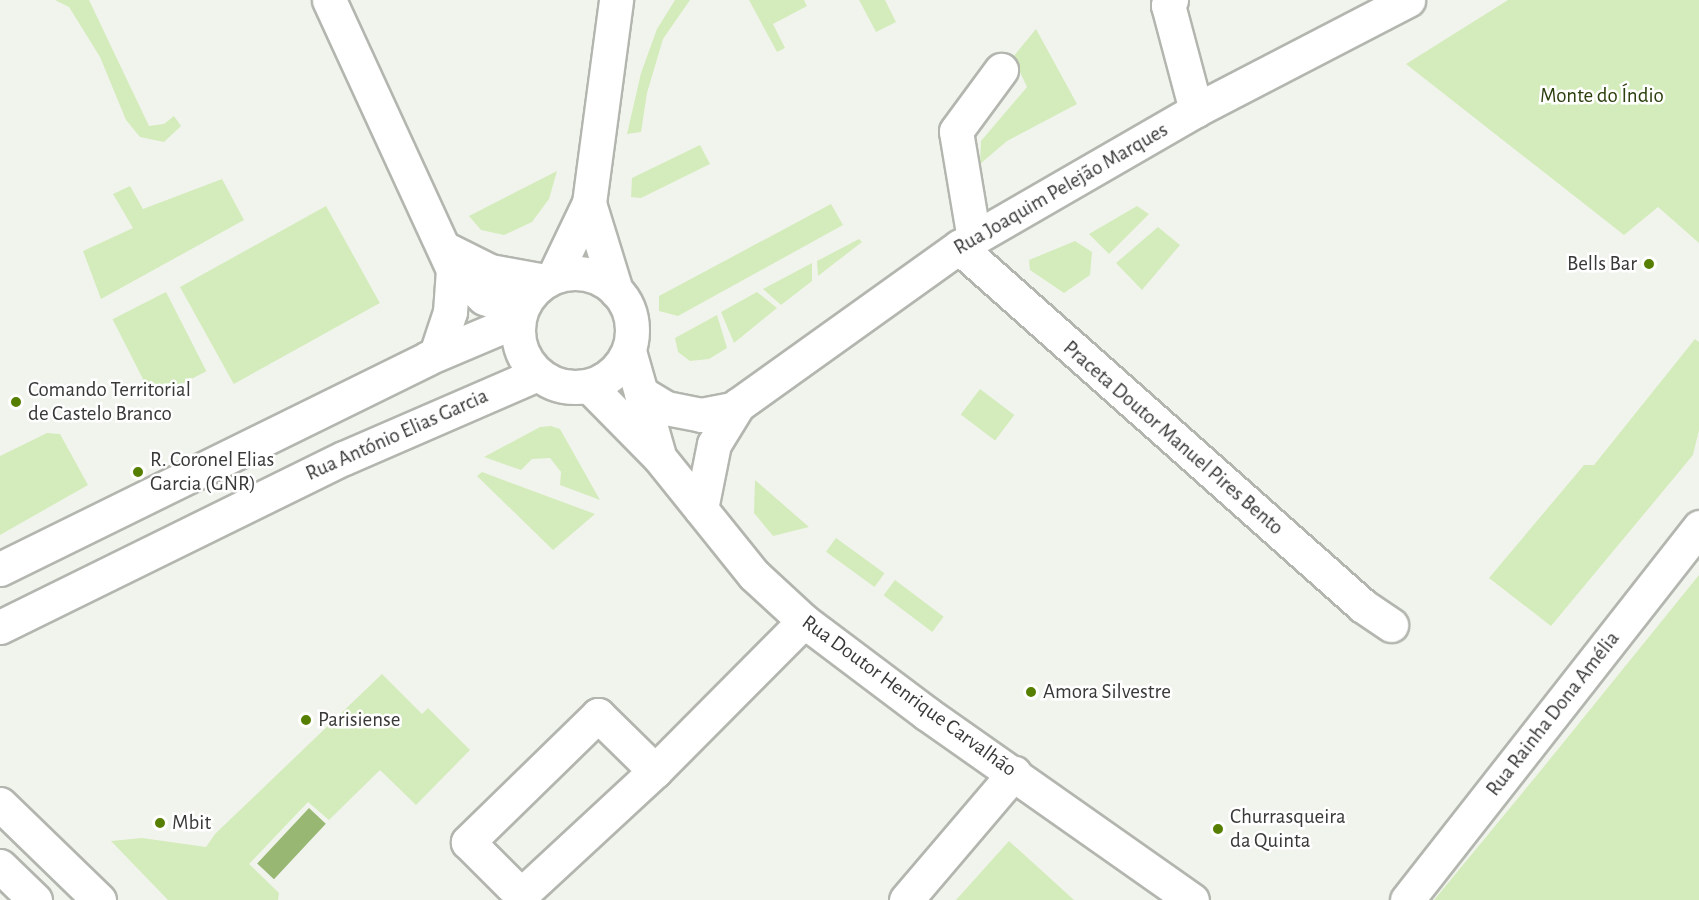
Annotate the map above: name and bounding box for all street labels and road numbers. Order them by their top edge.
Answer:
street label: Rua Joaquim Pelejão Marques [949,117,1173,261]
street label: Praceta Doutor Manuel Pires Bento [1058,335,1288,541]
street label: Rua António Elias Garcia [302,383,492,487]
street label: Rua Doutor Henrique Carvalhão [797,610,1021,782]
street label: Rua Rainha Dona Amélia [1481,627,1625,801]

